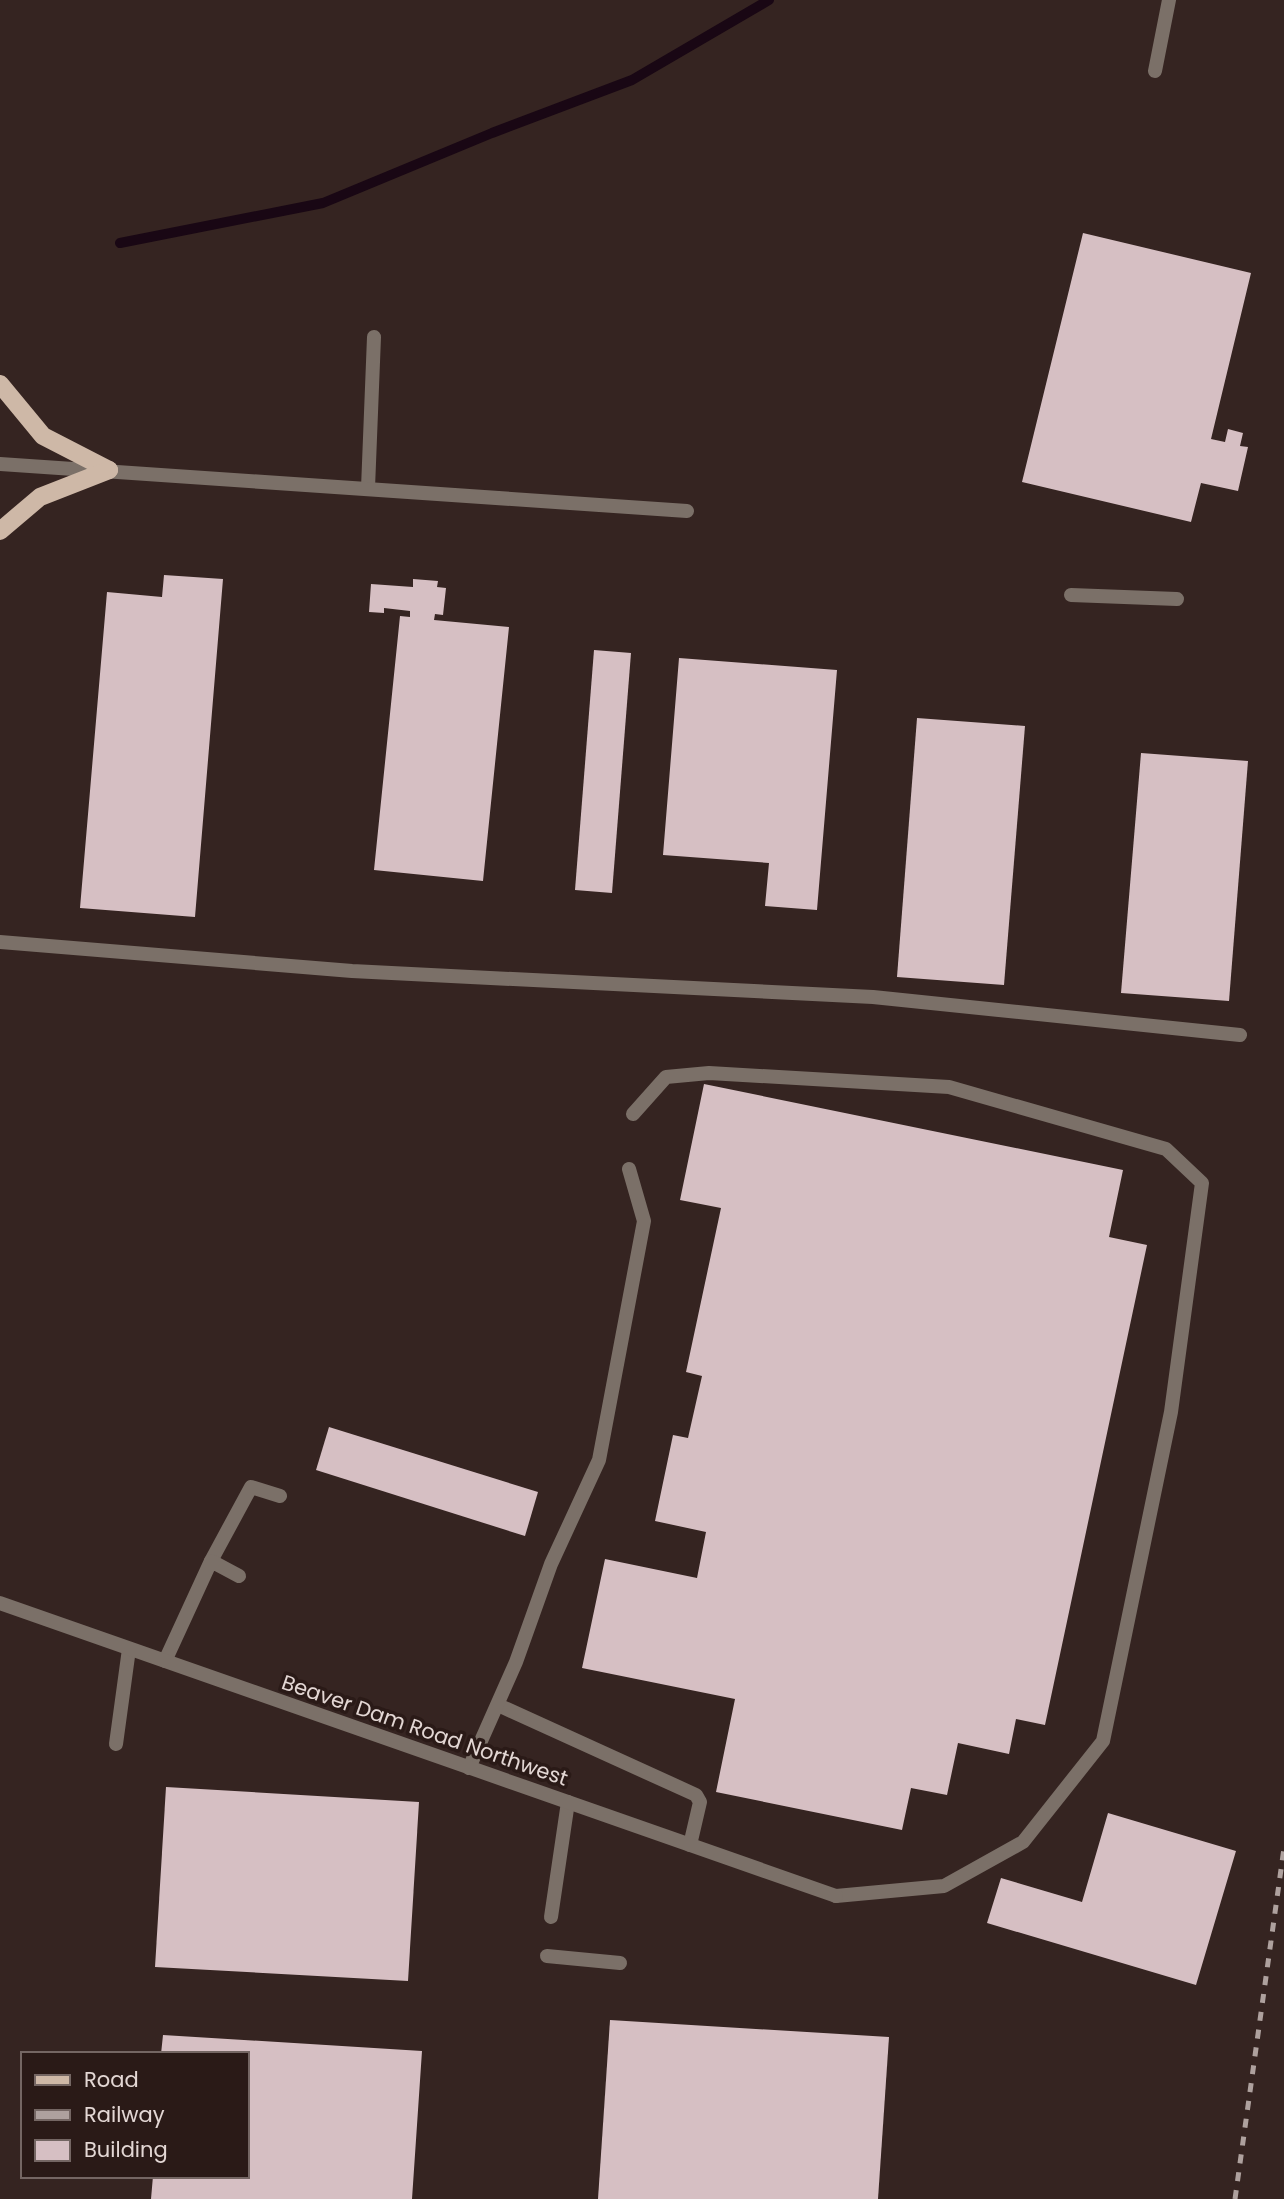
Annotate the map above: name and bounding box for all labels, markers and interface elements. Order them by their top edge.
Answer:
street label: Beaver Dam Road Northwest [278,1667,572,1793]
legend [21,2052,248,2178]
text: Road [84,2065,139,2094]
text: Railway [84,2100,165,2129]
text: Building [84,2135,168,2164]

